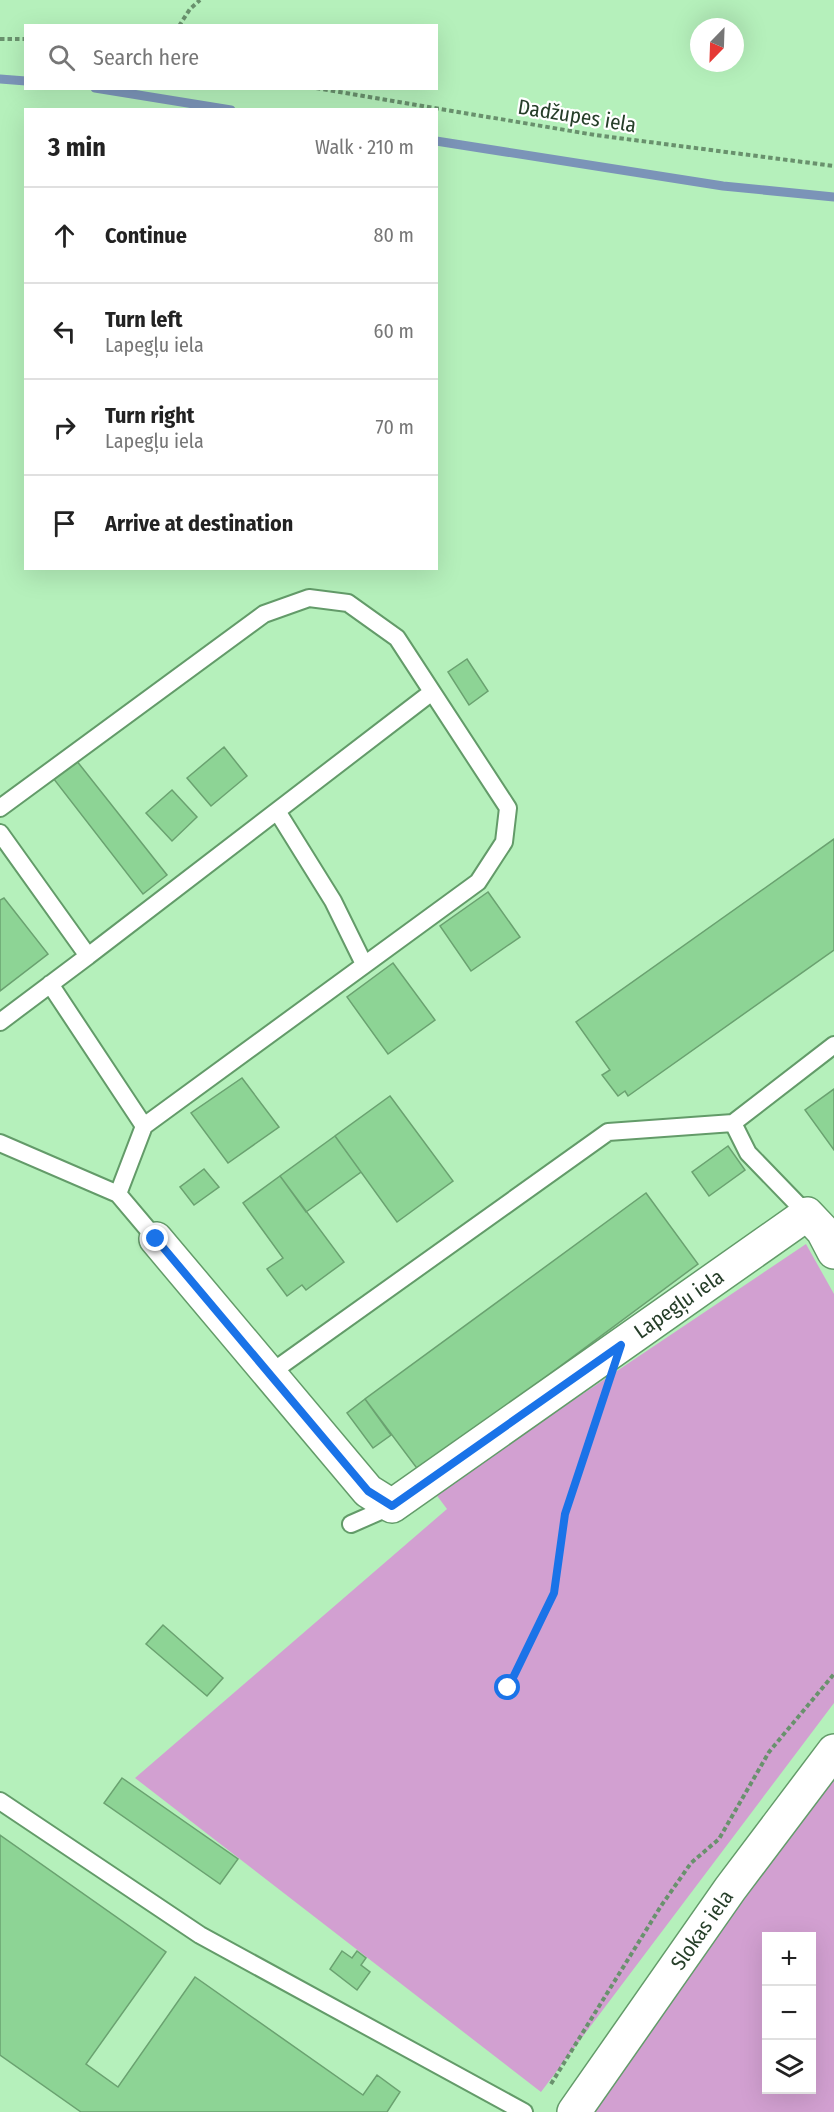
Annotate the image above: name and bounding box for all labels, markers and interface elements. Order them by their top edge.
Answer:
north arrow [690,18,744,72]
search box [24,24,438,90]
icon: search [45,41,78,74]
text: Search here [93,44,199,71]
street label: Dadžupes iela [516,94,638,138]
text: 3 min [48,132,106,163]
text: Walk · 210 m [315,135,414,159]
icon: ahead [48,219,81,252]
text: Continue [105,222,187,249]
text: 80 m [374,223,414,247]
text: Turn left [105,306,183,333]
icon: left [48,315,81,348]
text: 60 m [374,319,414,343]
text: Lapegļu iela [105,333,204,357]
text: Turn right [105,402,194,429]
icon: right [48,411,81,444]
text: 70 m [376,415,414,439]
text: Lapegļu iela [105,429,204,453]
icon: arrive [48,507,81,540]
text: Arrive at destination [105,510,293,537]
route end [142,1225,168,1251]
street label: Lapegļu iela [629,1264,729,1344]
route start [494,1674,520,1700]
street label: Slokas iela [665,1885,739,1975]
map controls [762,1932,816,2094]
button: + [762,1932,816,1986]
button: − [762,1986,816,2040]
button: layers [762,2040,816,2094]

